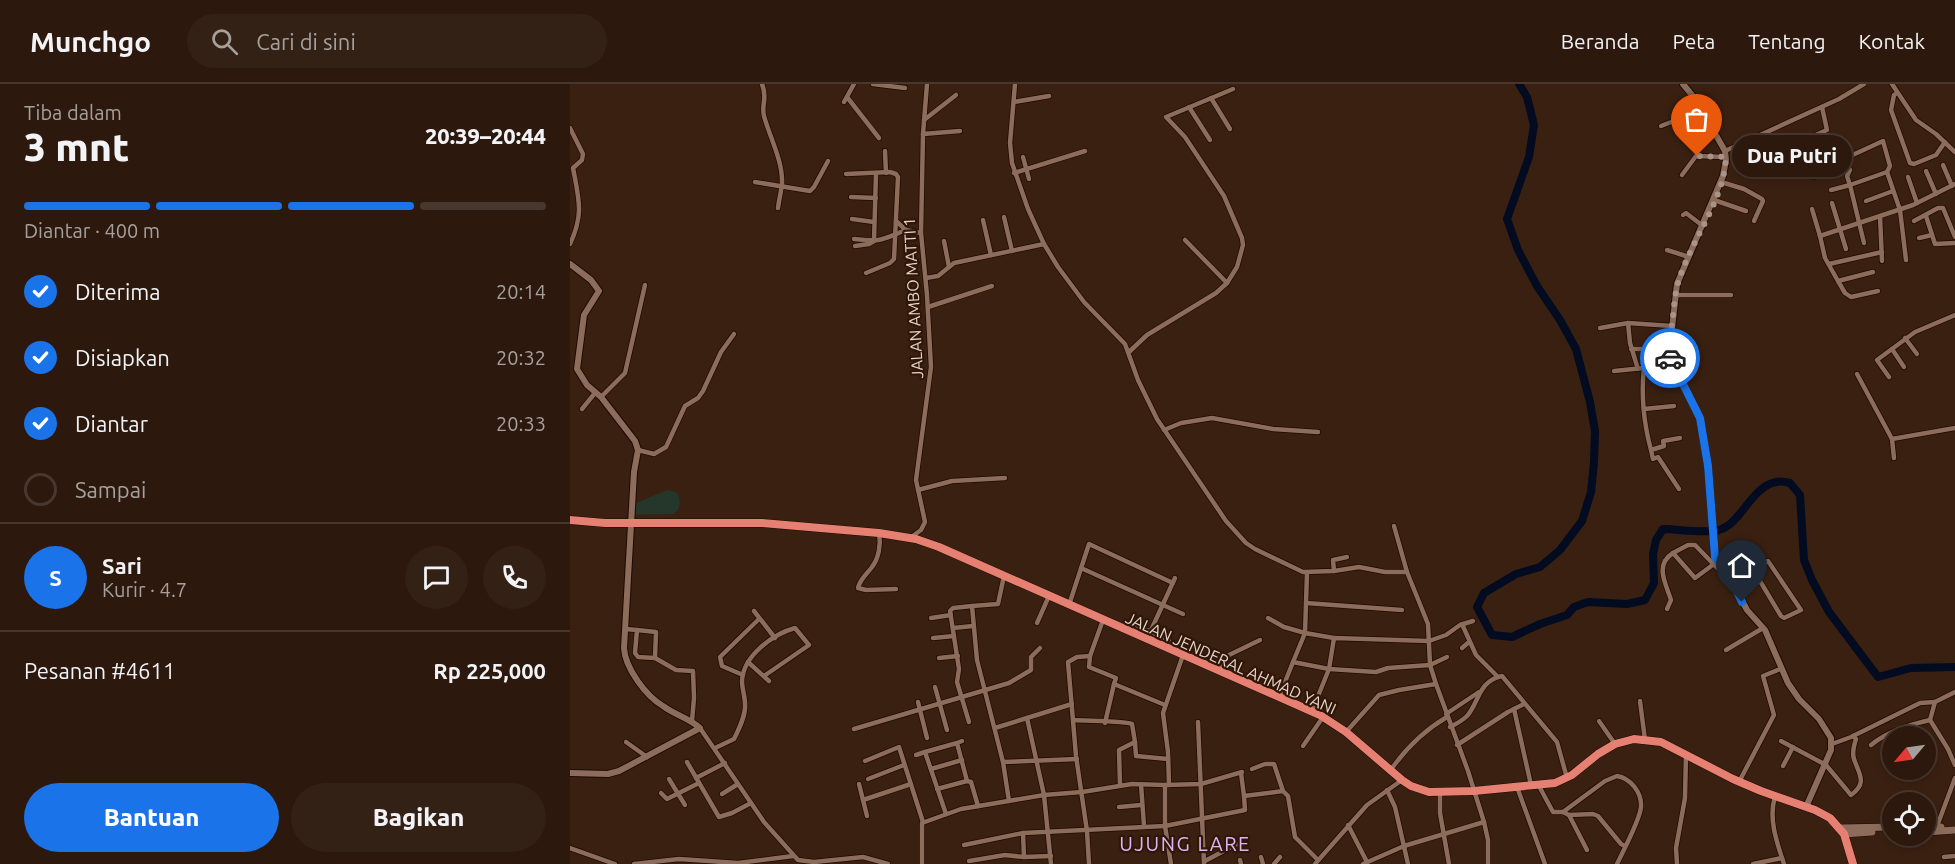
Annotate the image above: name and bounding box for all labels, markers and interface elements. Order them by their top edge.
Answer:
search box [187,14,607,68]
icon: search [208,25,241,58]
text: Munchgo [30,26,151,57]
text: Cari di sini [256,29,356,54]
text: Beranda [1561,29,1640,53]
text: Peta [1673,29,1715,53]
text: Tentang [1748,29,1826,53]
text: Kontak [1859,29,1925,53]
pin [1671,94,1722,156]
text: Tiba dalam [24,101,122,124]
icon: bag [1680,103,1713,136]
text: 20:39–20:44 [425,123,546,148]
text: 3 mnt [24,125,129,168]
callout: Dua Putri [1733,135,1853,177]
text: Dua Putri [1747,144,1837,167]
street label: JALAN AMBO MATTI 1 [900,217,926,379]
text: Diantar · 400 m [24,219,160,242]
icon: check [24,275,57,308]
text: Diterima [75,279,161,304]
text: 20:14 [496,280,546,303]
courier [1640,328,1700,388]
icon: check [24,341,57,374]
icon: car [1654,342,1687,375]
text: Disiapkan [75,345,170,370]
text: 20:32 [496,346,546,369]
icon: check [24,407,57,440]
text: Diantar [75,411,148,436]
text: 20:33 [496,412,546,435]
text: Sampai [75,477,146,502]
pin [1716,540,1767,602]
button: chat [405,546,468,609]
button: phone [483,546,546,609]
icon: home [1725,549,1758,582]
text: Sari [102,553,142,578]
text: S [49,565,62,590]
text: Kurir · 4.7 [102,578,187,601]
street label: JALAN JENDERAL AHMAD YANI [1123,608,1339,718]
text: Pesanan #4611 [24,658,175,683]
text: Rp 225,000 [433,658,546,683]
north arrow [1882,726,1936,780]
map controls [1882,726,1936,846]
button: Bantuan [24,783,279,852]
button: Bagikan [291,783,546,852]
button: locate [1882,792,1936,846]
district label: UJUNG LARE [1119,832,1251,855]

